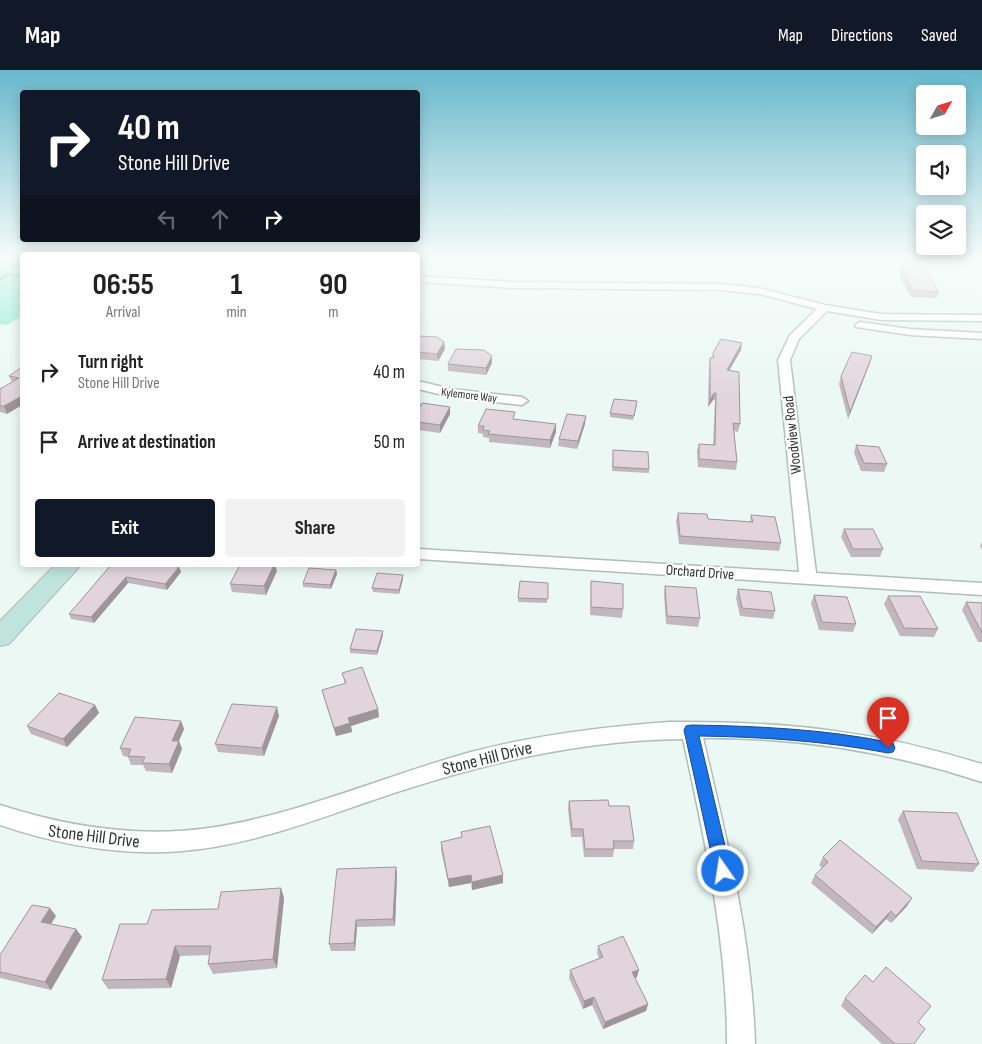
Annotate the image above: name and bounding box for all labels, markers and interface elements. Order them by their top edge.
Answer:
text: Map [25,21,60,50]
text: Map [778,25,803,46]
text: Directions [831,25,893,46]
text: Saved [921,25,957,46]
north arrow [916,85,966,135]
map controls [916,85,966,255]
text: 40 m [118,107,180,150]
icon: right [35,110,100,175]
button: sound [916,145,966,195]
text: Stone Hill Drive [118,150,230,177]
icon: left [153,205,181,233]
icon: ahead [206,205,234,233]
icon: right [259,205,287,233]
button: layers [916,205,966,255]
text: 06:55 [92,267,154,303]
text: 1 [231,267,242,303]
text: 90 [319,267,348,303]
text: Arrival [106,303,140,322]
text: min [226,303,247,322]
text: m [328,303,338,322]
text: Turn right [78,351,143,374]
icon: right [35,358,63,386]
text: 40 m [373,361,405,384]
text: Stone Hill Drive [78,374,160,393]
street label: Kylemore Way [440,385,498,406]
street label: Woodview Road [779,395,806,475]
icon: arrive [35,428,63,456]
text: Arrive at destination [78,431,216,454]
text: 50 m [374,431,405,454]
button: Exit [35,499,215,557]
button: Share [225,499,405,557]
street label: Orchard Drive [665,561,735,584]
pin [867,697,909,748]
icon: arrive [874,704,902,732]
street label: Stone Hill Drive [440,737,534,780]
street label: Stone Hill Drive [47,820,141,853]
position arrow [696,844,748,896]

